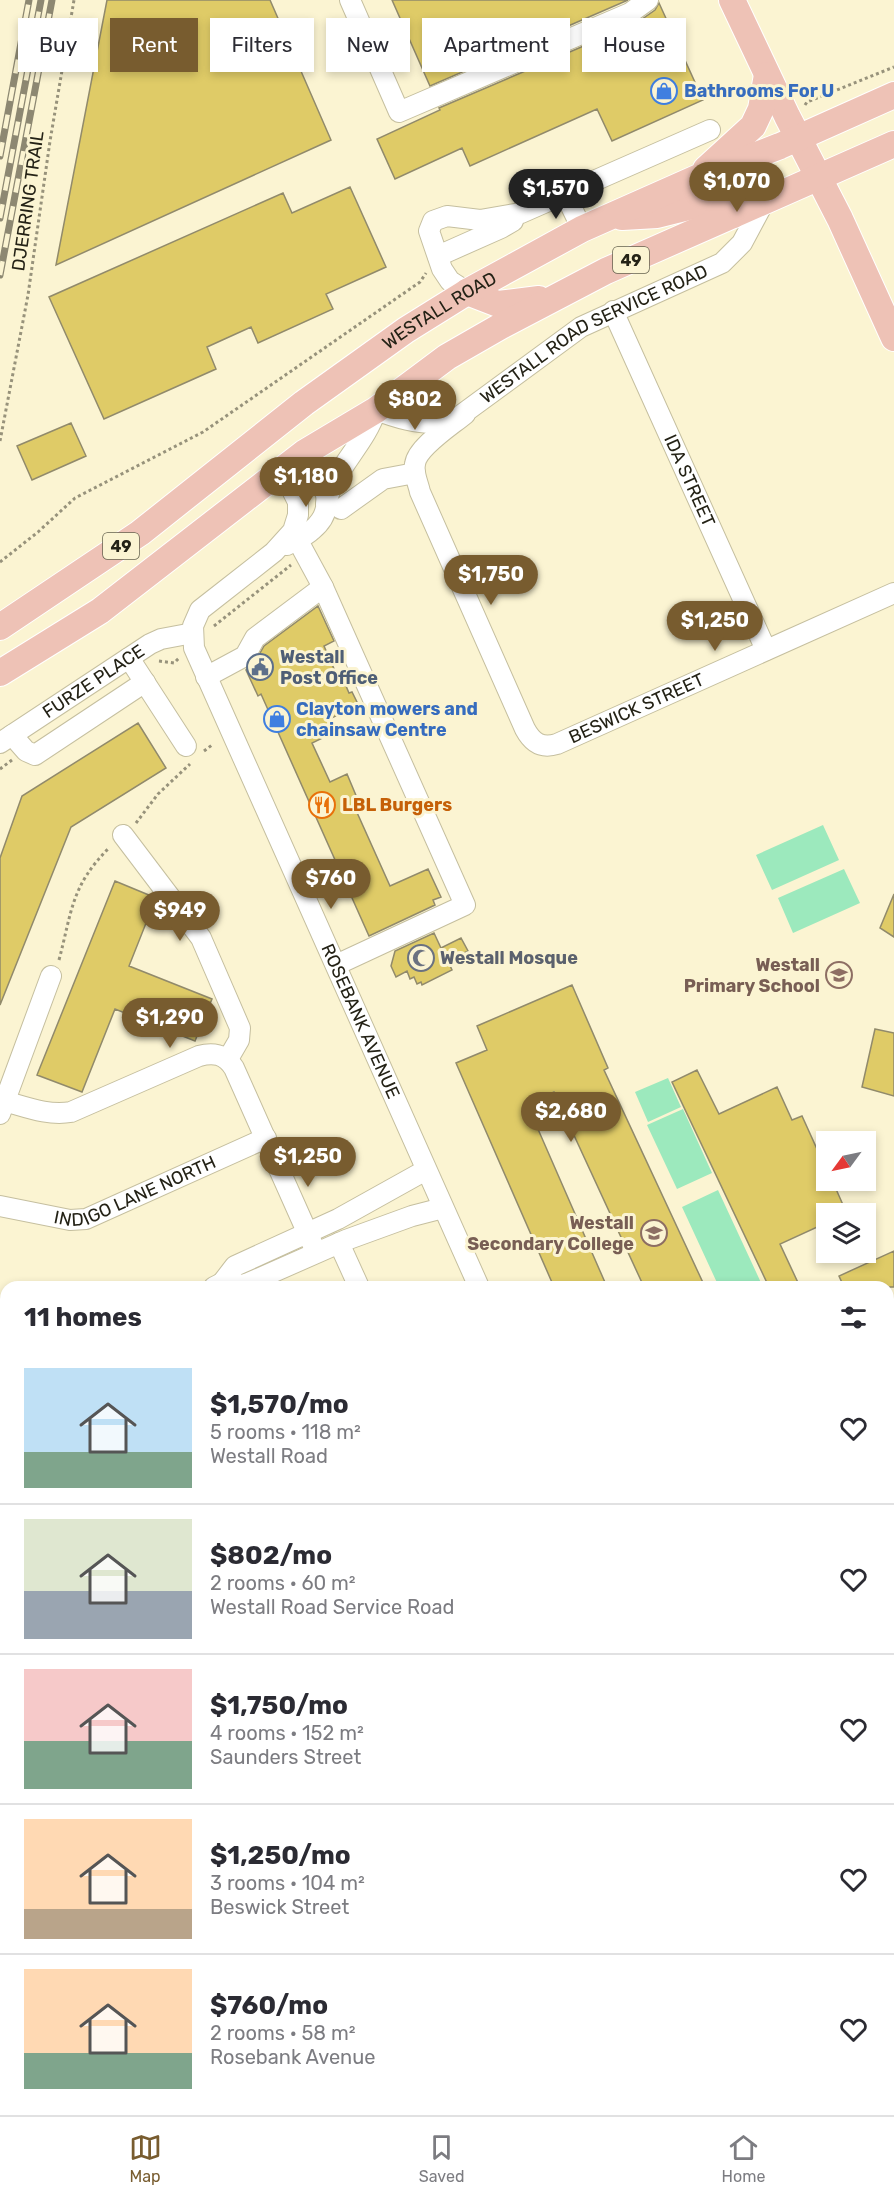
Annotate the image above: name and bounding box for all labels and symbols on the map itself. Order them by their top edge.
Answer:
shop icon: Bathrooms For U [649,76,679,106]
place label: Bathrooms For U [684,80,834,102]
street label: DJERRING TRAIL [7,130,49,272]
pin: $1,070 [688,162,786,213]
pin: $1,570 [507,169,605,220]
road number: 49 [613,247,649,273]
street label: WESTALL ROAD SERVICE ROAD [476,260,711,408]
street label: WESTALL ROAD [378,267,500,354]
pin: $802 [379,380,451,431]
street label: IDA STREET [659,431,720,530]
pin: $1,180 [257,457,355,508]
road number: 49 [103,533,139,559]
pin: $1,750 [442,555,540,606]
pin: $1,250 [666,601,764,652]
street label: FURZE PLACE [38,640,149,723]
place label: Westall Post Office [280,646,378,689]
public building icon: Westall Post Office [245,652,275,682]
street label: BESWICK STREET [565,669,708,748]
place label: Clayton mowers and chainsaw Centre [296,698,478,741]
shop icon: Clayton mowers and chainsaw Centre [262,704,292,734]
restaurant icon: LBL Burgers [307,790,337,820]
place label: LBL Burgers [342,794,452,816]
pin: $760 [295,859,367,910]
pin: $949 [144,891,216,942]
street label: ROSEBANK AVENUE [316,940,405,1102]
mosque icon: Westall Mosque [406,943,436,973]
place label: Westall Mosque [440,947,578,969]
place label: Westall Primary School [684,954,820,997]
school or university icon: Westall Primary School [824,960,854,990]
pin: $1,290 [121,998,219,1049]
pin: $2,680 [522,1092,620,1143]
north arrow [816,1131,876,1191]
pin: $1,250 [259,1137,357,1188]
street label: INDIGO LANE NORTH [52,1151,219,1231]
place label: Westall Secondary College [467,1212,634,1255]
school or university icon: Westall Secondary College [639,1218,669,1248]

